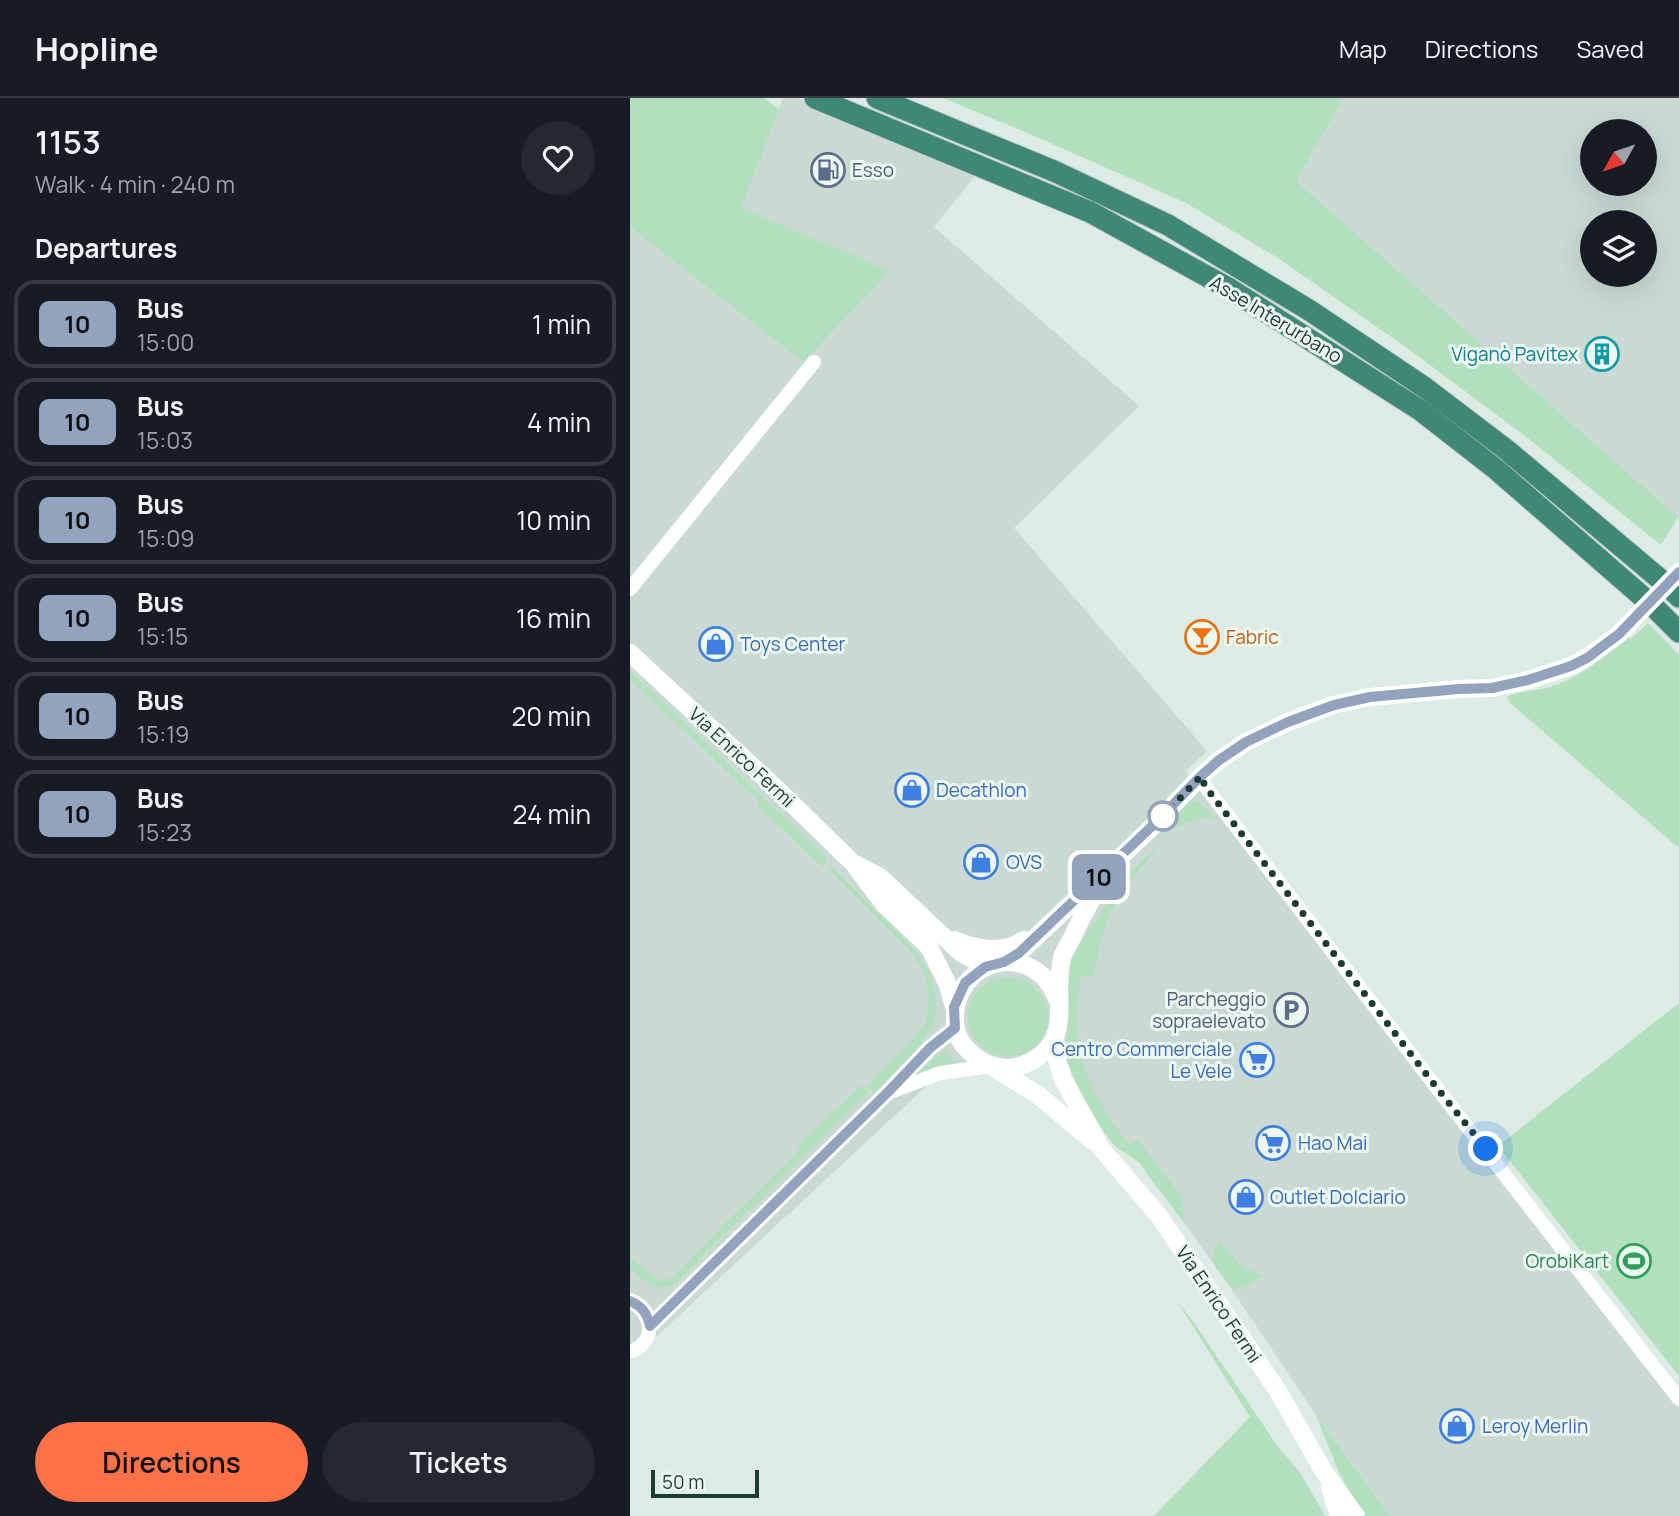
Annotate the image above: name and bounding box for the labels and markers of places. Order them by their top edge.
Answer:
fuel station icon: Esso [809,151,847,189]
place label: Esso [852,157,894,183]
building icon: Viganò Pavitex [1583,335,1621,373]
place label: Viganò Pavitex [1451,341,1578,367]
bar icon: Fabric [1183,618,1221,656]
place label: Fabric [1226,624,1279,650]
shop icon: Toys Center [697,625,735,663]
place label: Toys Center [740,631,846,657]
shop icon: Decathlon [893,771,931,809]
place label: Decathlon [936,777,1027,803]
unlabelled marker [1148,801,1178,831]
shop icon: OVS [962,843,1000,881]
place label: OVS [1006,849,1042,875]
place label: Parcheggio sopraelevato [1152,986,1266,1034]
parking icon: Parcheggio sopraelevato [1272,991,1310,1029]
place label: Centro Commerciale Le Vele [1051,1036,1232,1084]
supermarket icon: Centro Commerciale Le Vele [1238,1041,1276,1079]
supermarket icon: Hao Mai [1254,1124,1292,1162]
place label: Hao Mai [1298,1130,1368,1156]
shop icon: Outlet Dolciario [1227,1178,1265,1216]
place label: Outlet Dolciario [1270,1184,1406,1210]
sports icon: OrobiKart [1615,1242,1653,1280]
place label: OrobiKart [1525,1248,1609,1274]
shop icon: Leroy Merlin [1438,1407,1476,1445]
place label: Leroy Merlin [1482,1413,1588,1439]

